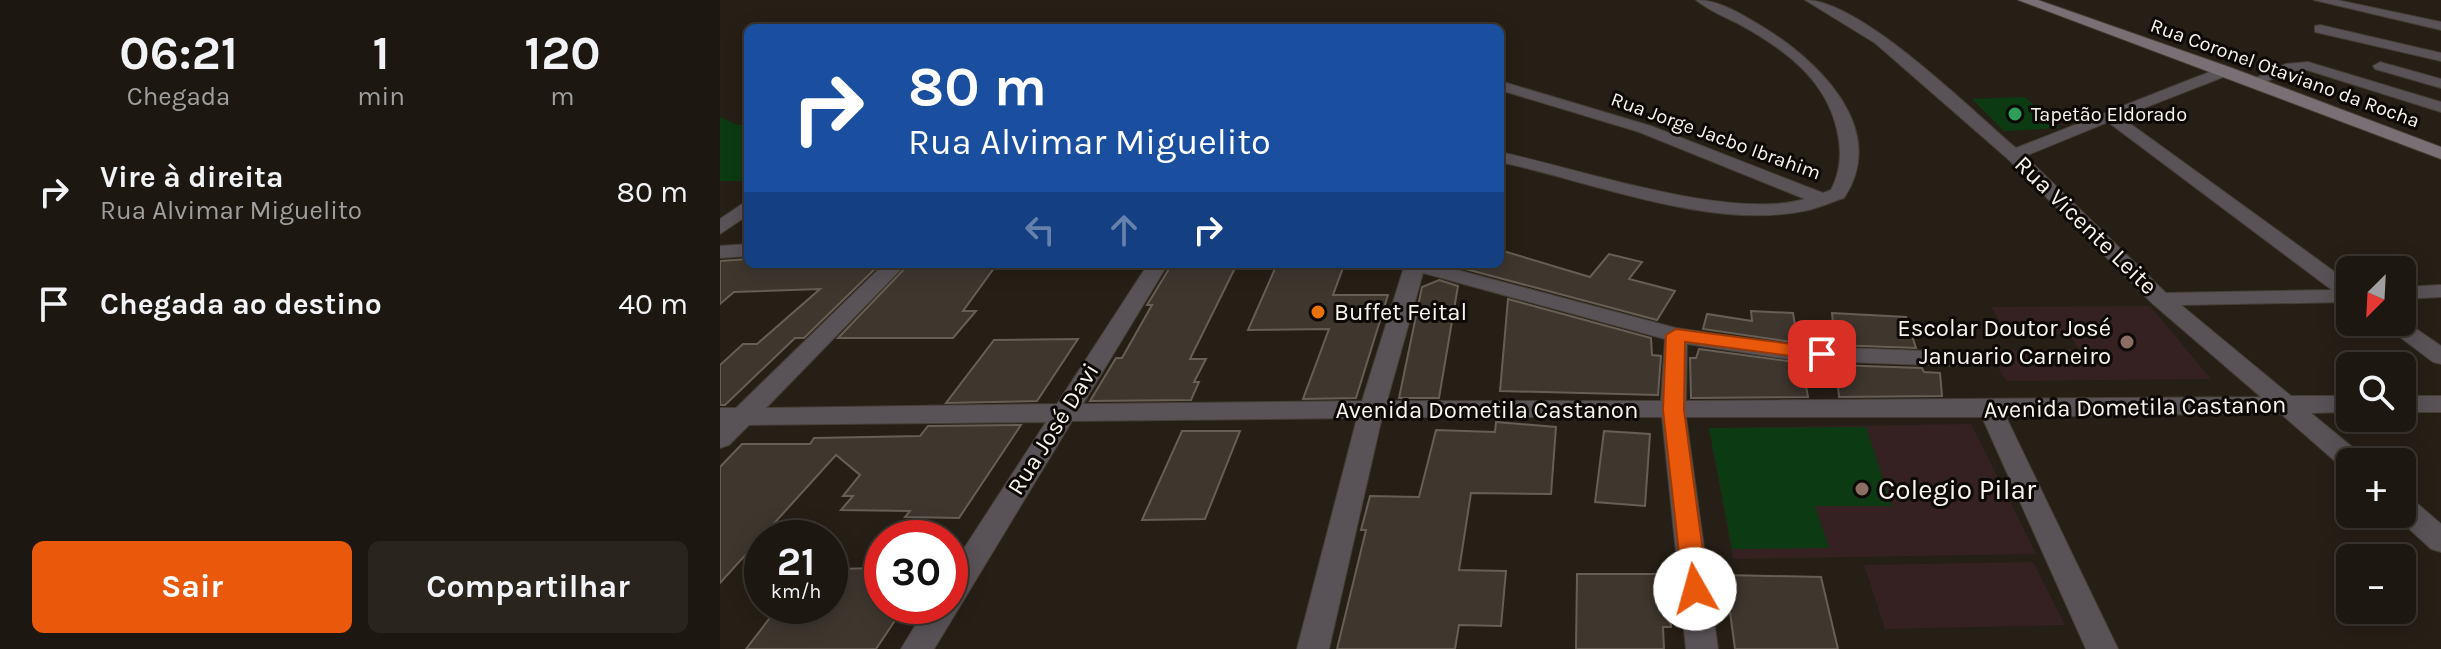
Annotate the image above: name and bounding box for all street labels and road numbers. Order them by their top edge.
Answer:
street label: Rua Coronel Otaviano da Rocha [2147,14,2423,132]
street label: Rua Jorge Jacbo Ibrahim [1608,87,1824,185]
street label: Rua Vicente Leite [2009,150,2163,300]
street label: Rua José Davi [1001,358,1105,500]
street label: Avenida Dometila Castanon [1983,390,2287,424]
street label: Avenida Dometila Castanon [1336,396,1638,424]

